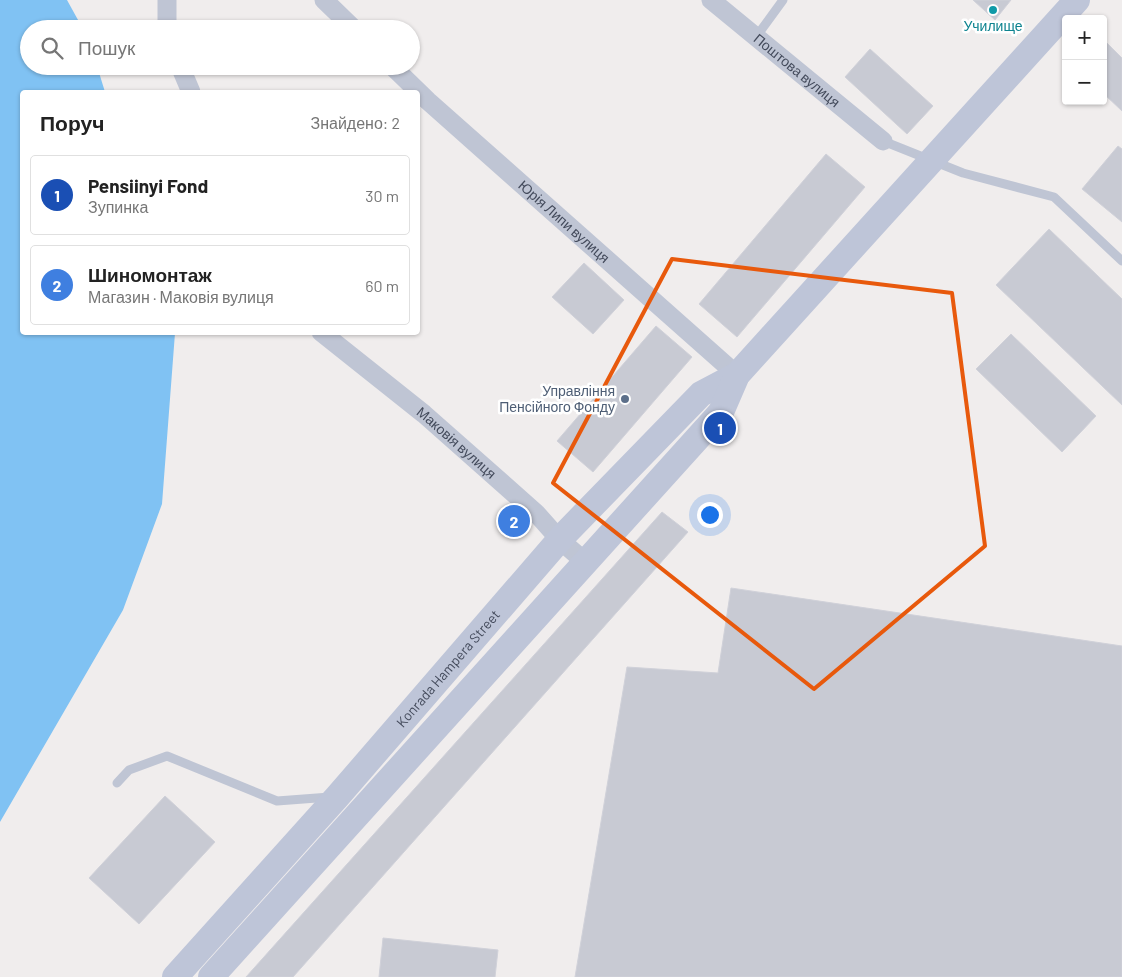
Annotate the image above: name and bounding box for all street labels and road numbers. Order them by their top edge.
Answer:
street label: Поштова вулиця [751,30,844,110]
street label: Юрія Липи вулиця [515,176,613,266]
street label: Маковія вулиця [414,403,500,482]
street label: Konrada Hampera Street [392,606,503,730]

